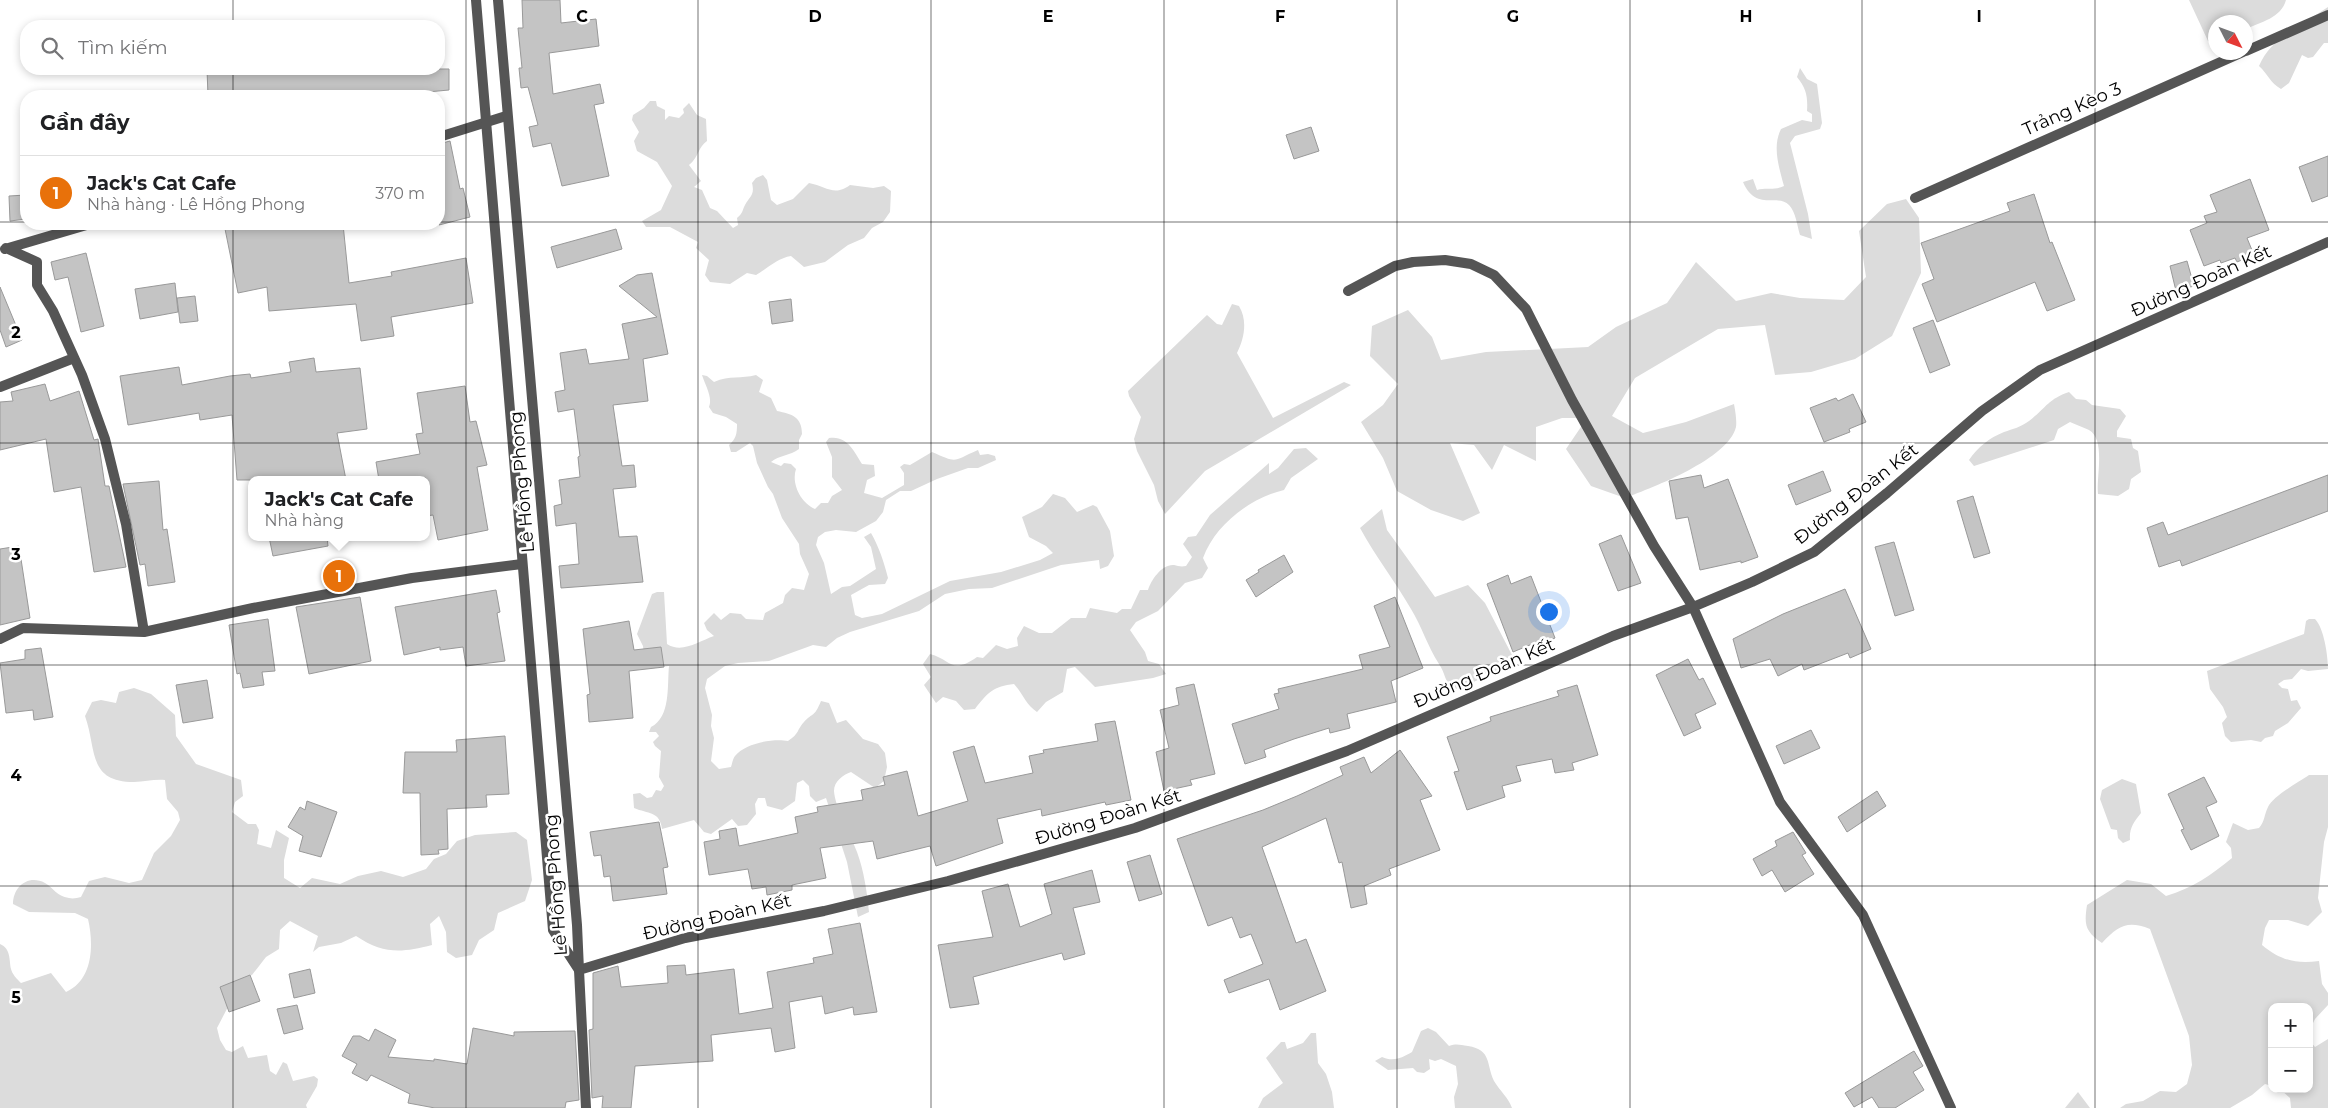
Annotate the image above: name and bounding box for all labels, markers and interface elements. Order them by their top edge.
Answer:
text: C [576,7,588,26]
text: D [808,7,822,26]
text: E [1043,7,1053,26]
text: F [1275,7,1285,26]
text: G [1507,7,1519,26]
text: H [1740,7,1752,26]
text: I [1976,7,1982,26]
north arrow [2208,15,2253,60]
search box [20,20,445,75]
icon: search [38,34,66,62]
text: Tìm kiếm [78,36,168,59]
street label: Trảng Kèo 3 [2019,77,2125,141]
text: Gần đây [40,110,129,135]
text: Jack's Cat Cafe [87,172,236,195]
text: 1 [53,184,59,203]
text: 370 m [375,184,425,203]
text: Nhà hàng · Lê Hồng Phong [87,195,305,214]
street label: Đường Đoàn Kết [2127,240,2275,322]
text: 2 [11,323,21,342]
street label: Lê Hồng Phong [505,410,539,554]
street label: Đường Đoàn Kết [1790,439,1922,549]
popup [248,476,430,541]
text: Jack's Cat Cafe [264,488,414,511]
text: Nhà hàng [264,511,344,530]
text: 3 [10,545,21,564]
pin: 1 [323,557,355,595]
your location [1536,599,1562,625]
street label: Đường Đoàn Kết [1410,633,1558,713]
text: 4 [10,766,22,785]
street label: Đường Đoàn Kết [1032,784,1184,850]
street label: Lê Hồng Phong [540,813,572,957]
street label: Đường Đoàn Kết [641,889,793,945]
text: 5 [11,988,21,1007]
map controls [2268,1003,2313,1093]
button: + [2268,1003,2313,1048]
button: − [2268,1048,2313,1093]

